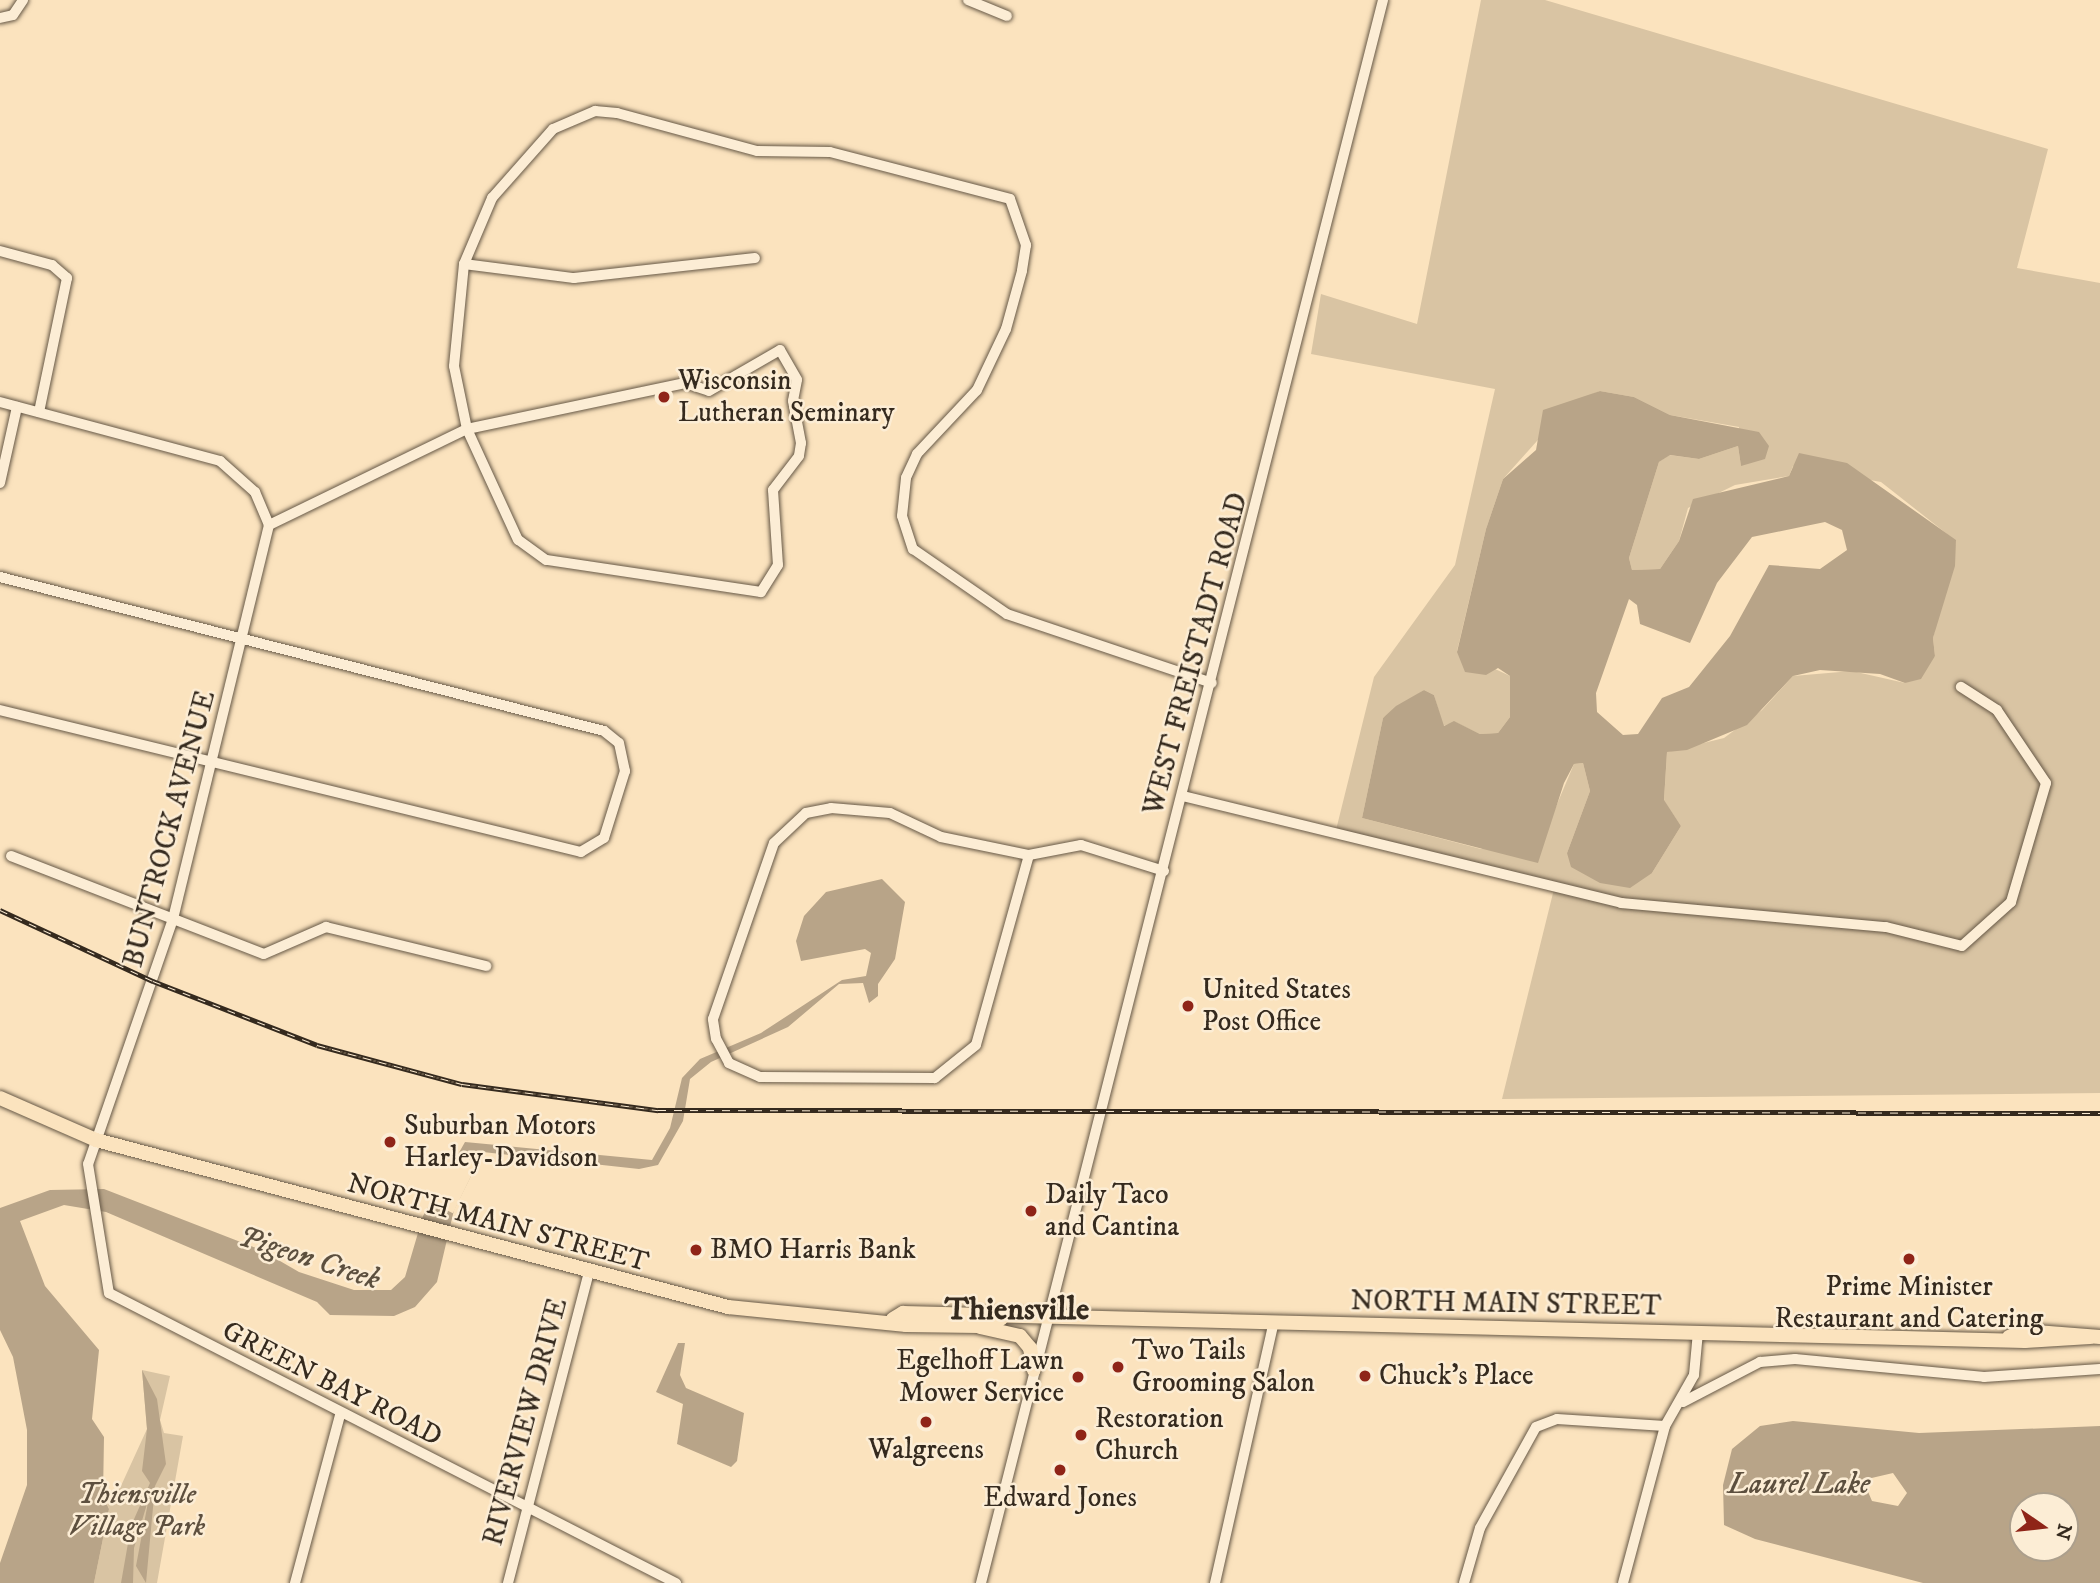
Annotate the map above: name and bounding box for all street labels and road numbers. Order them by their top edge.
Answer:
street label: WEST FREISTADT ROAD [1137,489,1255,819]
street label: BUNTROCK AVENUE [117,687,223,971]
street label: NORTH MAIN STREET [343,1167,653,1279]
street label: NORTH MAIN STREET [1350,1284,1662,1324]
street label: RIVERVIEW DRIVE [477,1295,575,1549]
street label: GREEN BAY ROAD [216,1314,448,1454]

